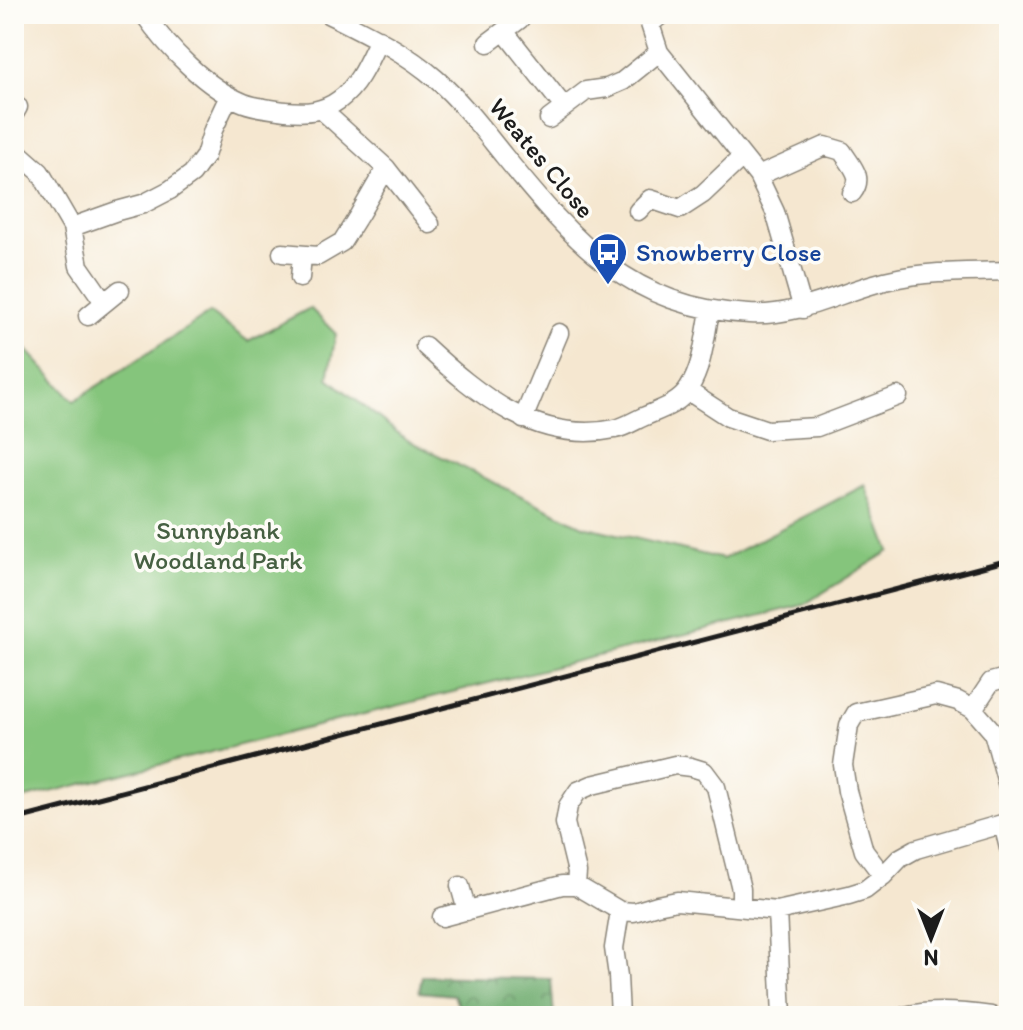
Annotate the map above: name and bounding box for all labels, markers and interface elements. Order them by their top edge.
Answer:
street label: Weates Close [482,91,602,225]
bus stop icon: Snowberry Close [587,231,629,286]
place label: Snowberry Close [636,236,822,268]
park label: Sunnybank Woodland Park [134,514,303,576]
north arrow [891,898,971,978]
text: N [924,944,938,971]

